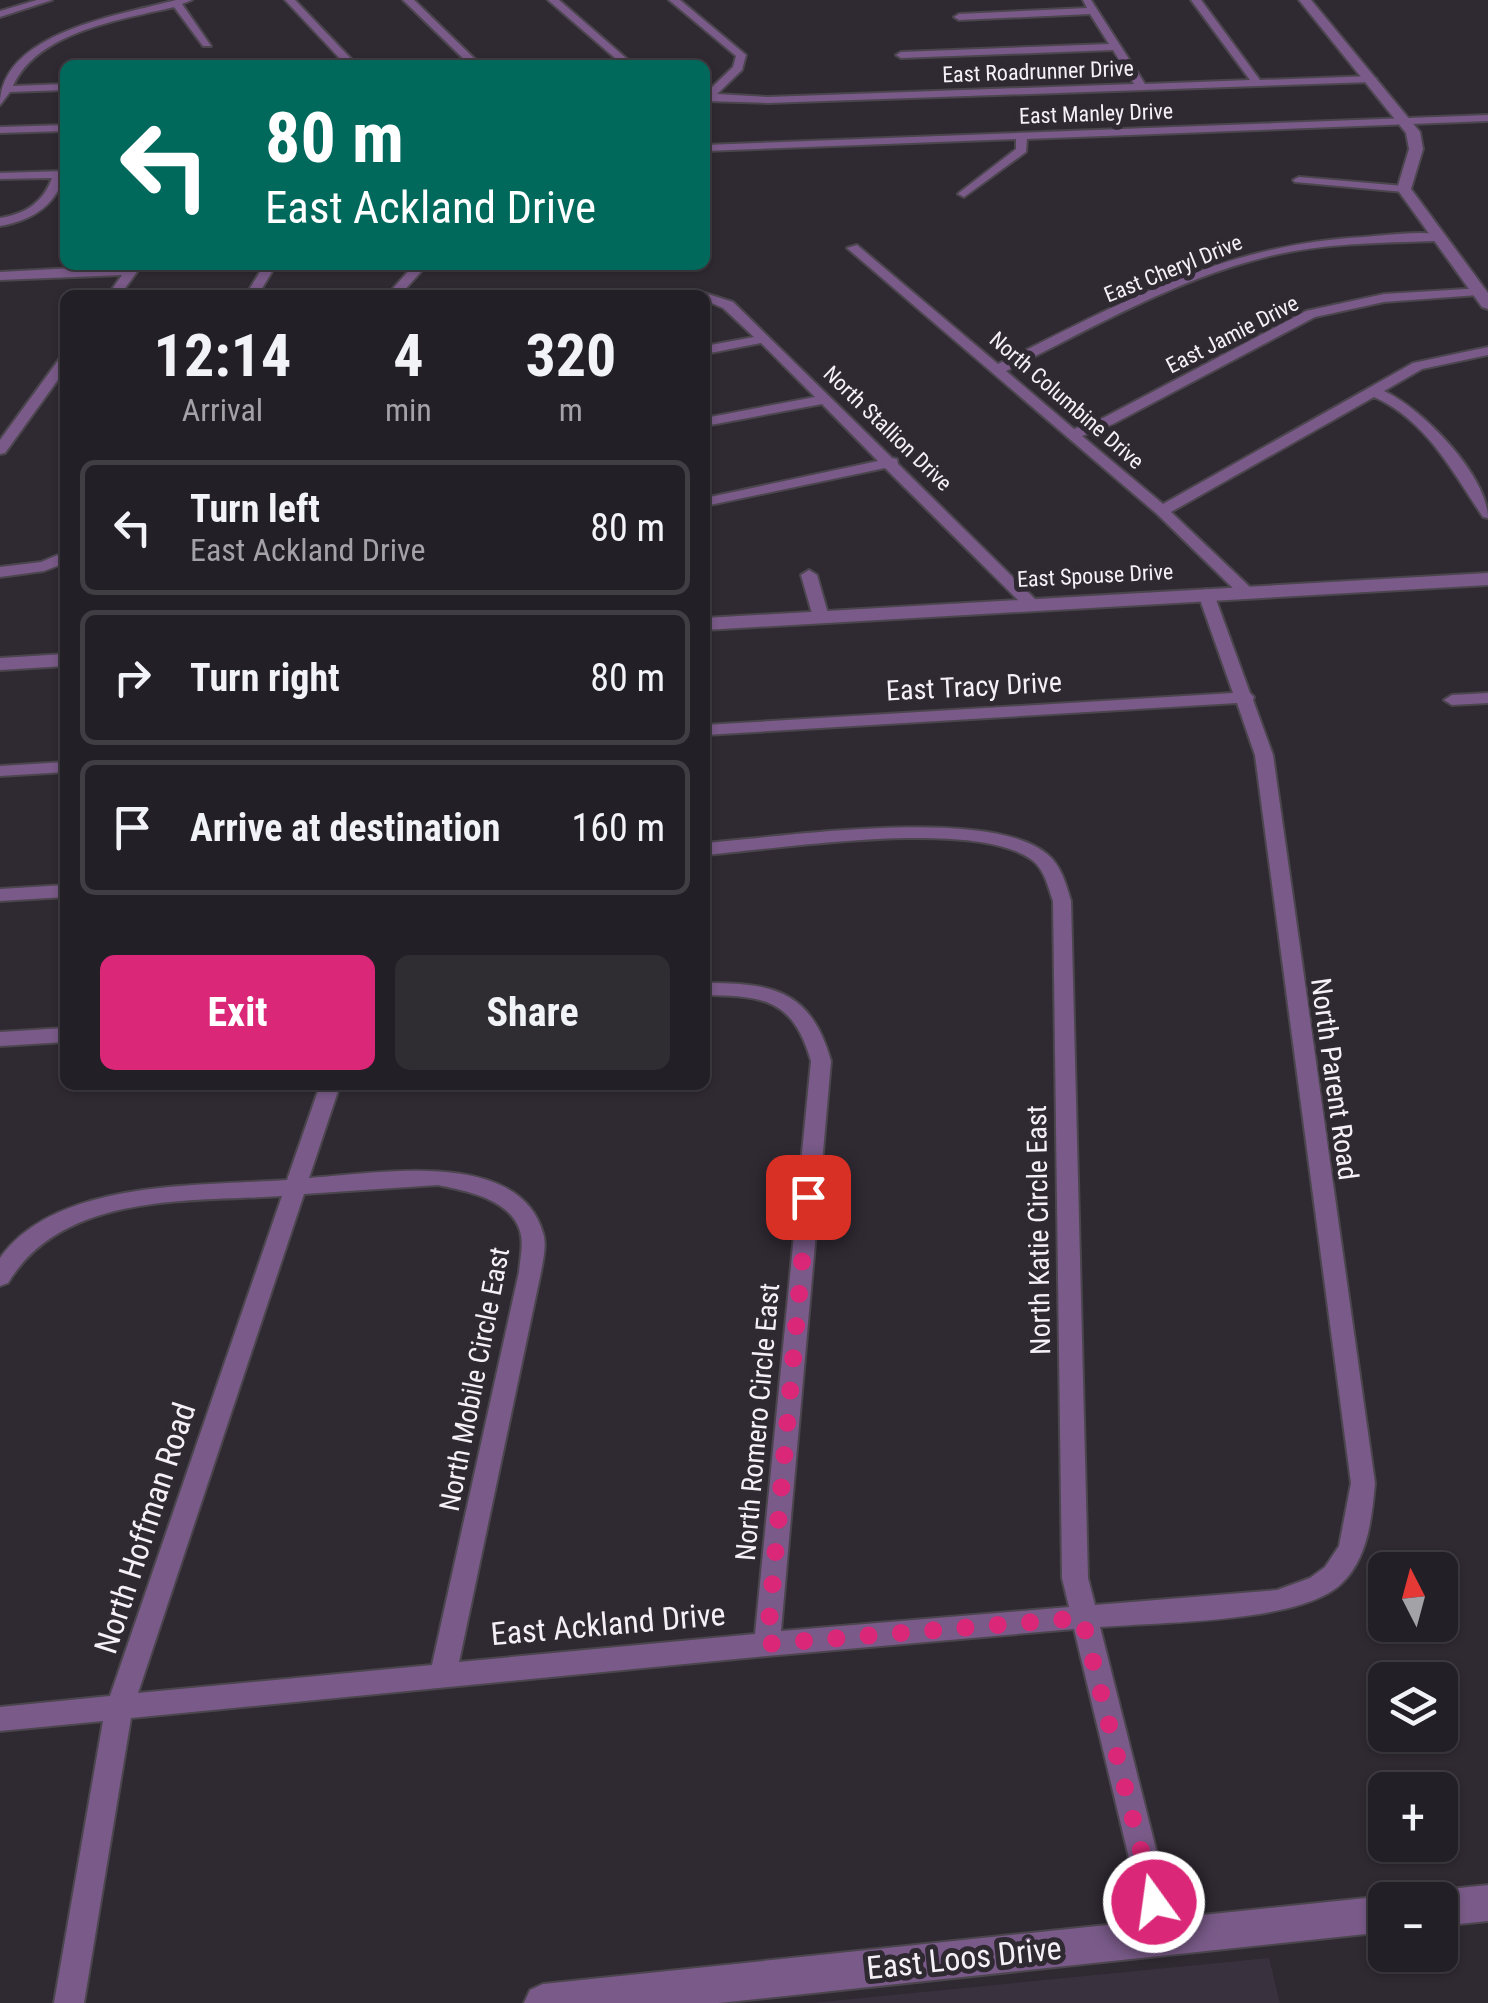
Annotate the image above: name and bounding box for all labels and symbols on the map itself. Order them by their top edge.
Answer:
street label: East Roadrunner Drive [942,56,1134,87]
street label: East Manley Drive [1019,98,1174,129]
street label: East Cheryl Drive [1101,229,1246,307]
street label: East Jamie Drive [1162,290,1303,379]
street label: North Columbine Drive [985,327,1149,474]
street label: North Stallion Drive [818,361,957,496]
street label: East Spouse Drive [1016,559,1174,592]
street label: East Tracy Drive [885,665,1063,708]
street label: North Parent Road [1304,976,1365,1182]
street label: North Katie Circle East [1020,1105,1057,1355]
pin [766,1155,851,1240]
street label: North Mobile Circle East [433,1244,516,1514]
street label: North Romero Circle East [729,1282,786,1562]
street label: North Hoffman Road [87,1398,203,1658]
north arrow [1368,1552,1458,1642]
street label: East Ackland Drive [489,1595,727,1653]
position arrow [1102,1850,1206,1954]
street label: East Loos Drive [865,1929,1063,1987]

